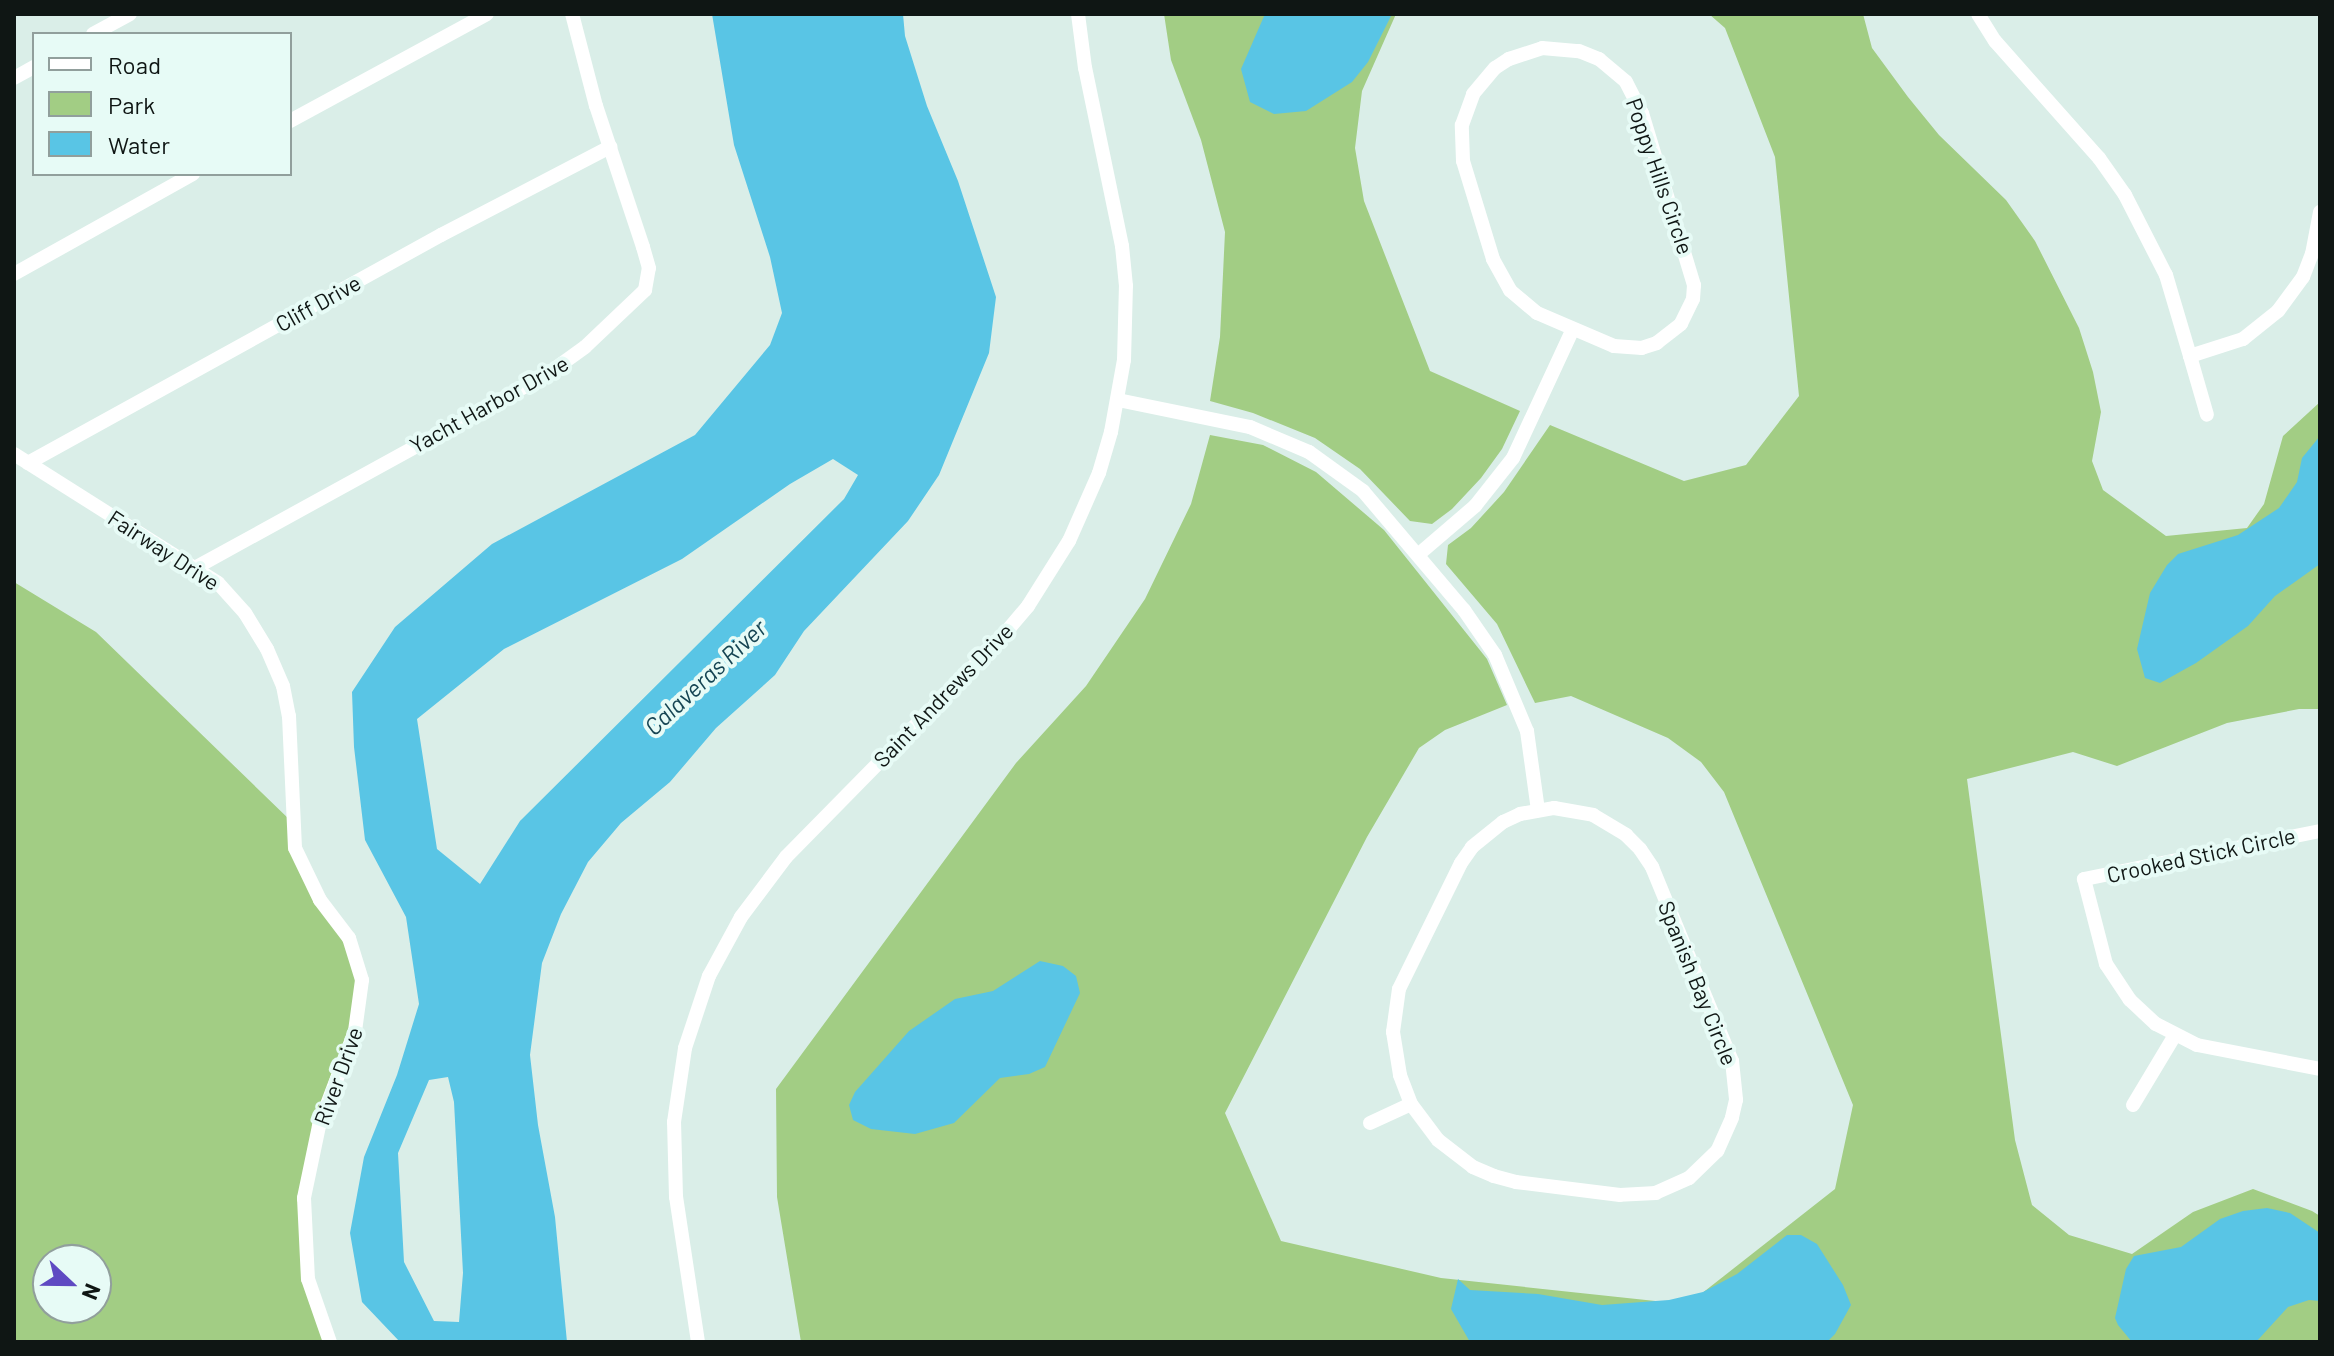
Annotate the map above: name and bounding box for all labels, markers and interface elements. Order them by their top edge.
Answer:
legend [32,32,292,176]
text: Road [108,50,161,79]
text: Park [108,90,155,119]
street label: Poppy Hills Circle [1621,94,1699,258]
text: Water [108,130,170,159]
street label: Cliff Drive [271,269,365,337]
street label: Yacht Harbor Drive [405,349,573,459]
street label: Fairway Drive [103,504,225,596]
water label: Calaveras River [638,613,772,741]
street label: Saint Andrews Drive [868,618,1018,772]
street label: Crooked Stick Circle [2104,822,2298,888]
street label: Spanish Bay Circle [1653,897,1743,1069]
street label: River Drive [308,1023,368,1129]
north arrow [32,1244,112,1324]
text: N [78,1281,107,1304]

